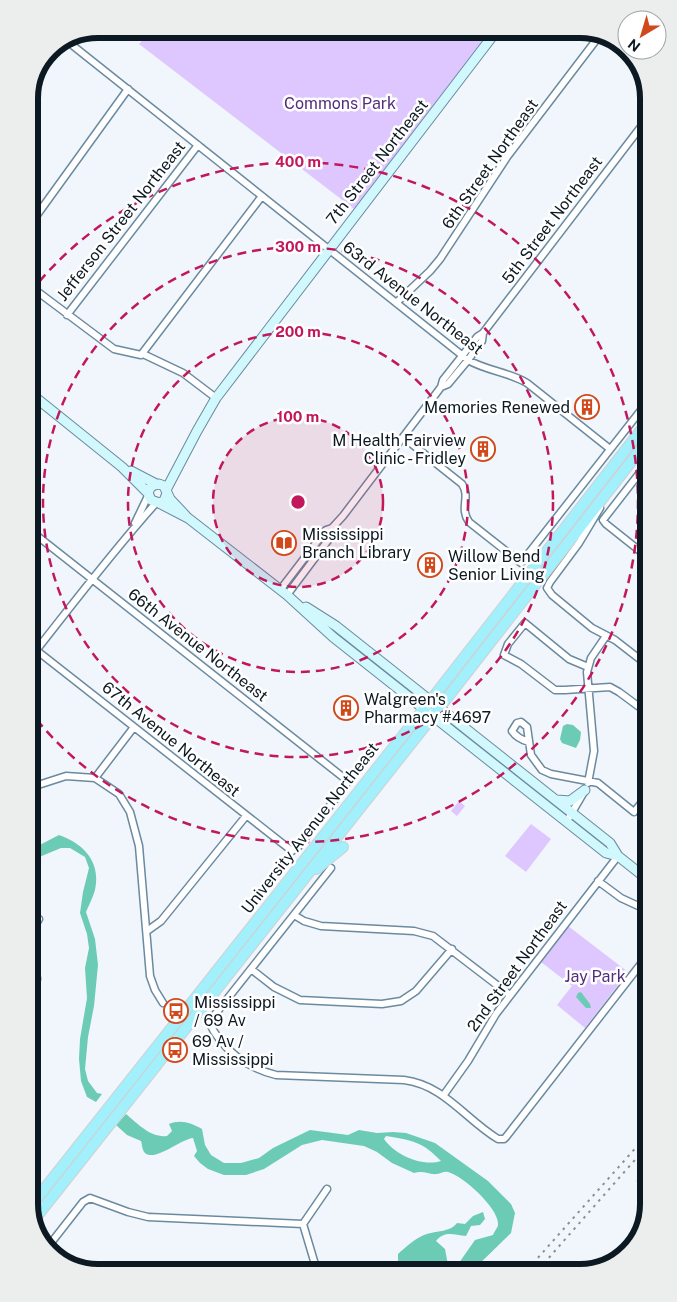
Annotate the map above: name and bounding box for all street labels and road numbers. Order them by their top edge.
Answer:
street label: 6th Street Northeast [438,95,542,233]
street label: 7th Street Northeast [322,96,432,228]
street label: Jefferson Street Northeast [53,137,189,305]
street label: 5th Street Northeast [498,153,606,287]
street label: 63rd Avenue Northeast [339,237,487,359]
street label: 66th Avenue Northeast [124,584,272,706]
street label: 67th Avenue Northeast [98,678,244,800]
street label: University Avenue Northeast [237,739,383,917]
street label: 2nd Street Northeast [463,897,571,1035]

